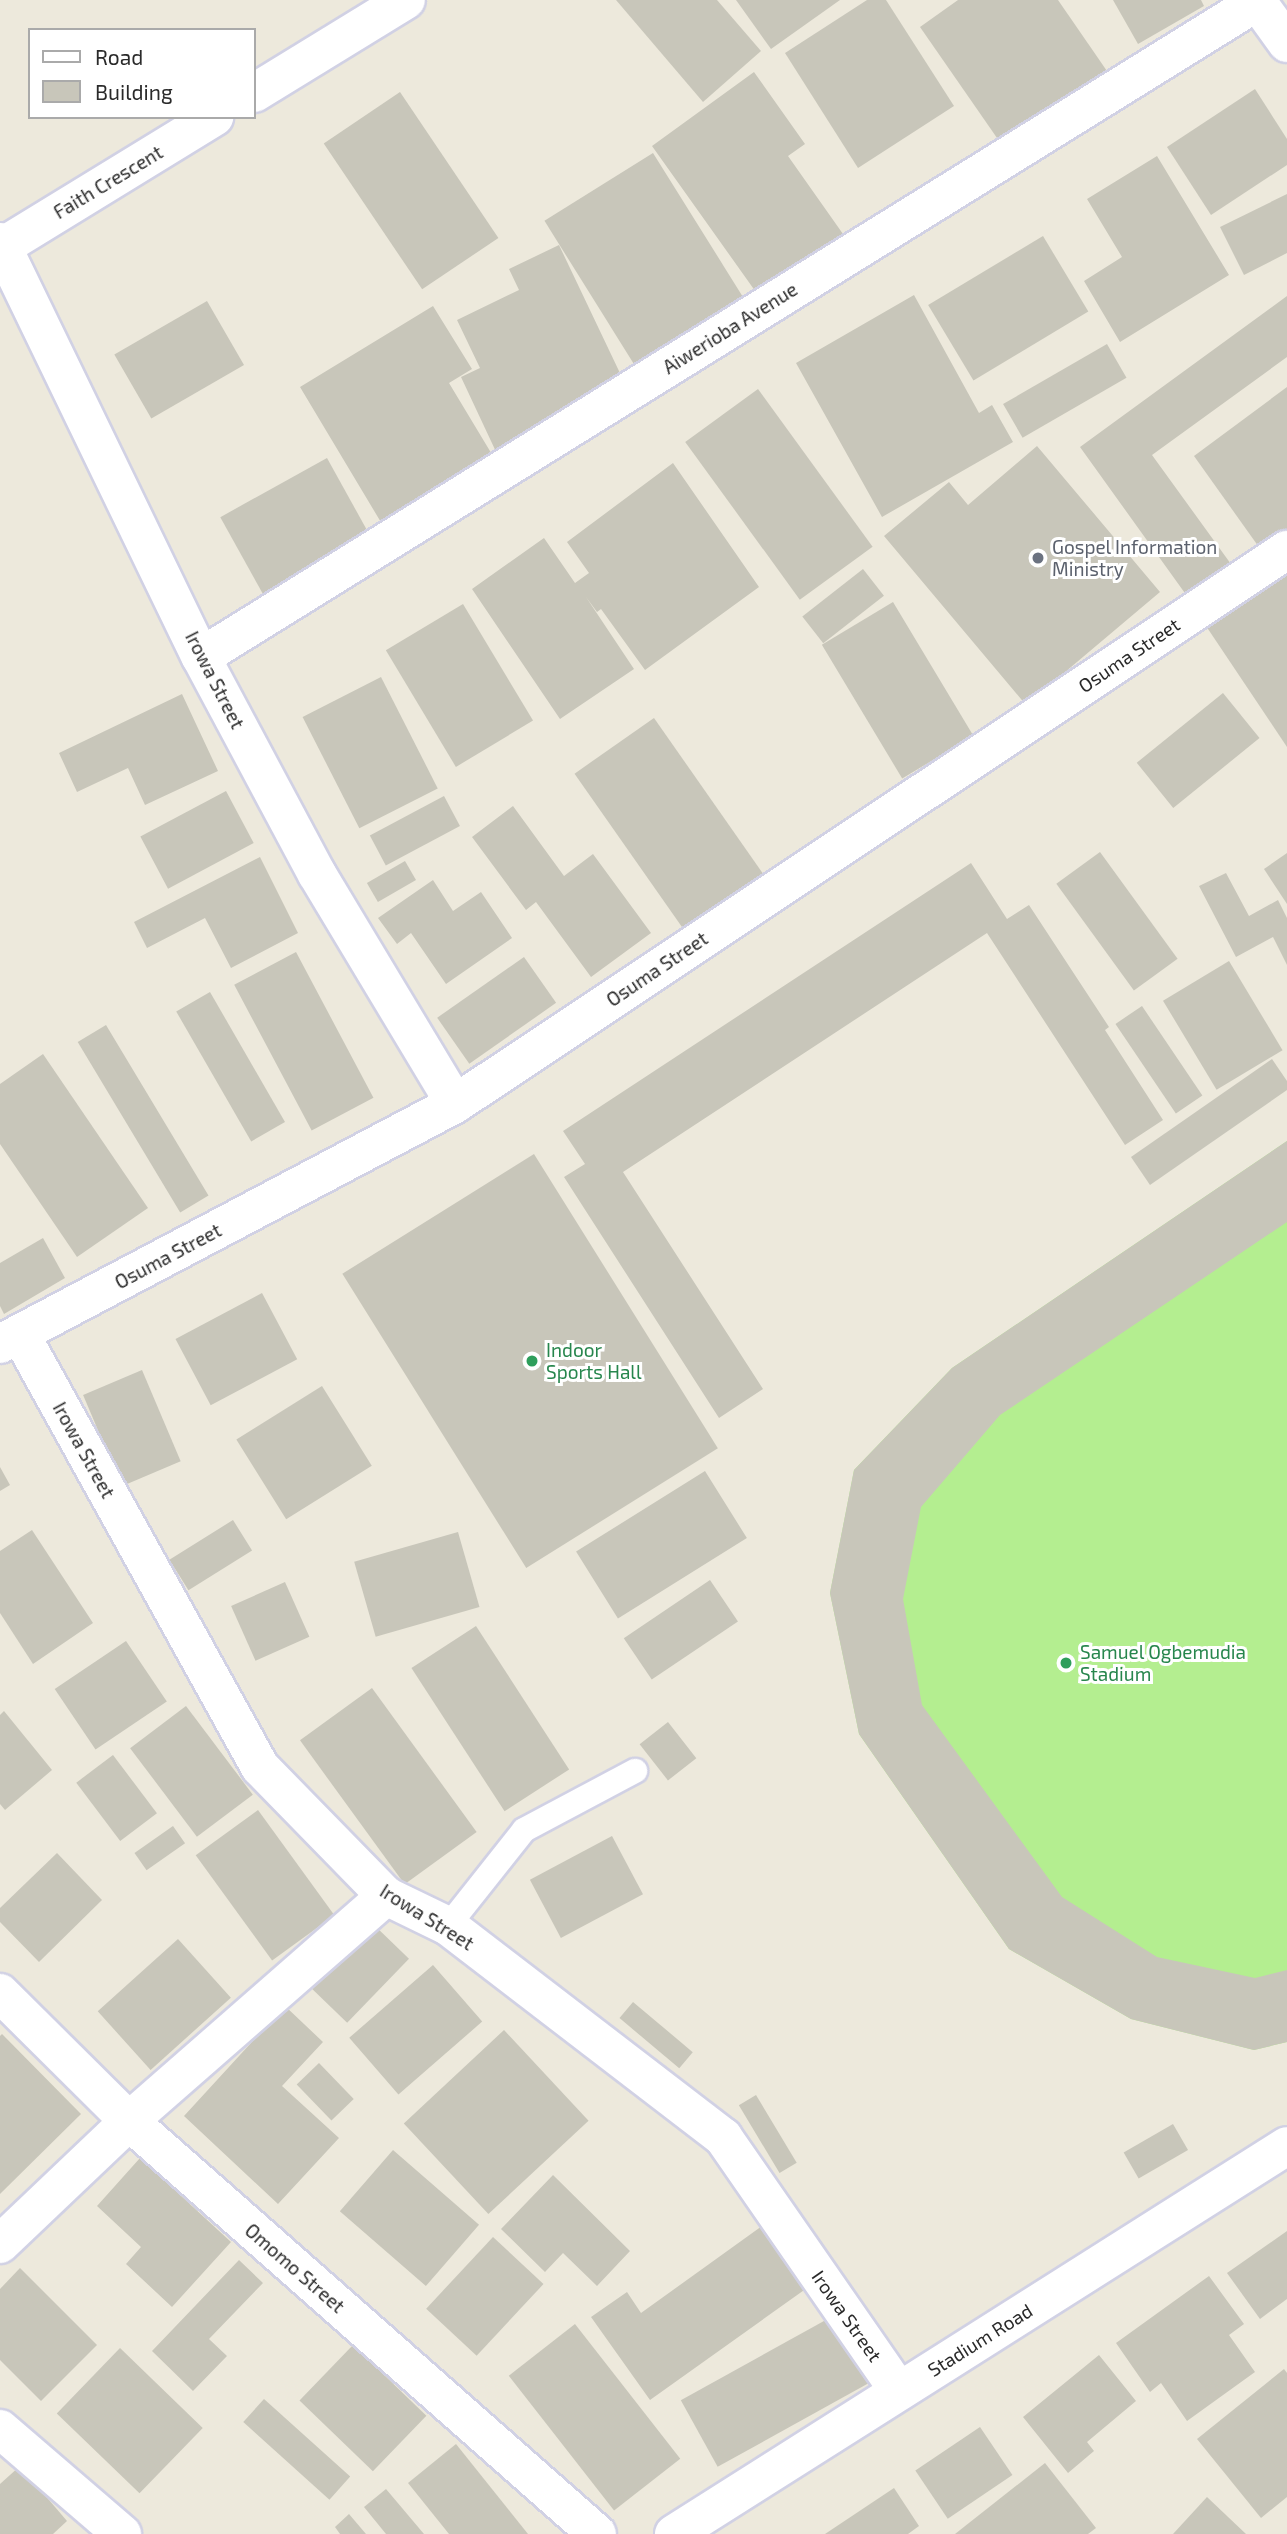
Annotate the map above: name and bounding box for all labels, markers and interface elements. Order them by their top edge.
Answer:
legend [28,28,256,119]
text: Road [95,44,143,69]
text: Building [95,79,173,104]
street label: Faith Crescent [49,141,167,223]
street label: Aiwerioba Avenue [658,277,802,379]
place label: Gospel Information Ministry [1052,536,1218,580]
marker: Gospel Information Ministry [1030,550,1046,566]
street label: Osuma Street [1074,613,1184,697]
street label: Irowa Street [181,628,249,732]
street label: Osuma Street [602,927,712,1011]
street label: Osuma Street [111,1218,225,1294]
place label: Indoor Sports Hall [546,1339,642,1383]
marker: Indoor Sports Hall [524,1353,540,1369]
street label: Irowa Street [48,1398,120,1502]
place label: Samuel Ogbemudia Stadium [1080,1641,1246,1685]
marker: Samuel Ogbemudia Stadium [1058,1655,1074,1671]
street label: Irowa Street [376,1879,478,1955]
street label: Omomo Street [241,2219,349,2317]
street label: Irowa Street [807,2266,887,2366]
street label: Stadium Road [923,2299,1037,2381]

